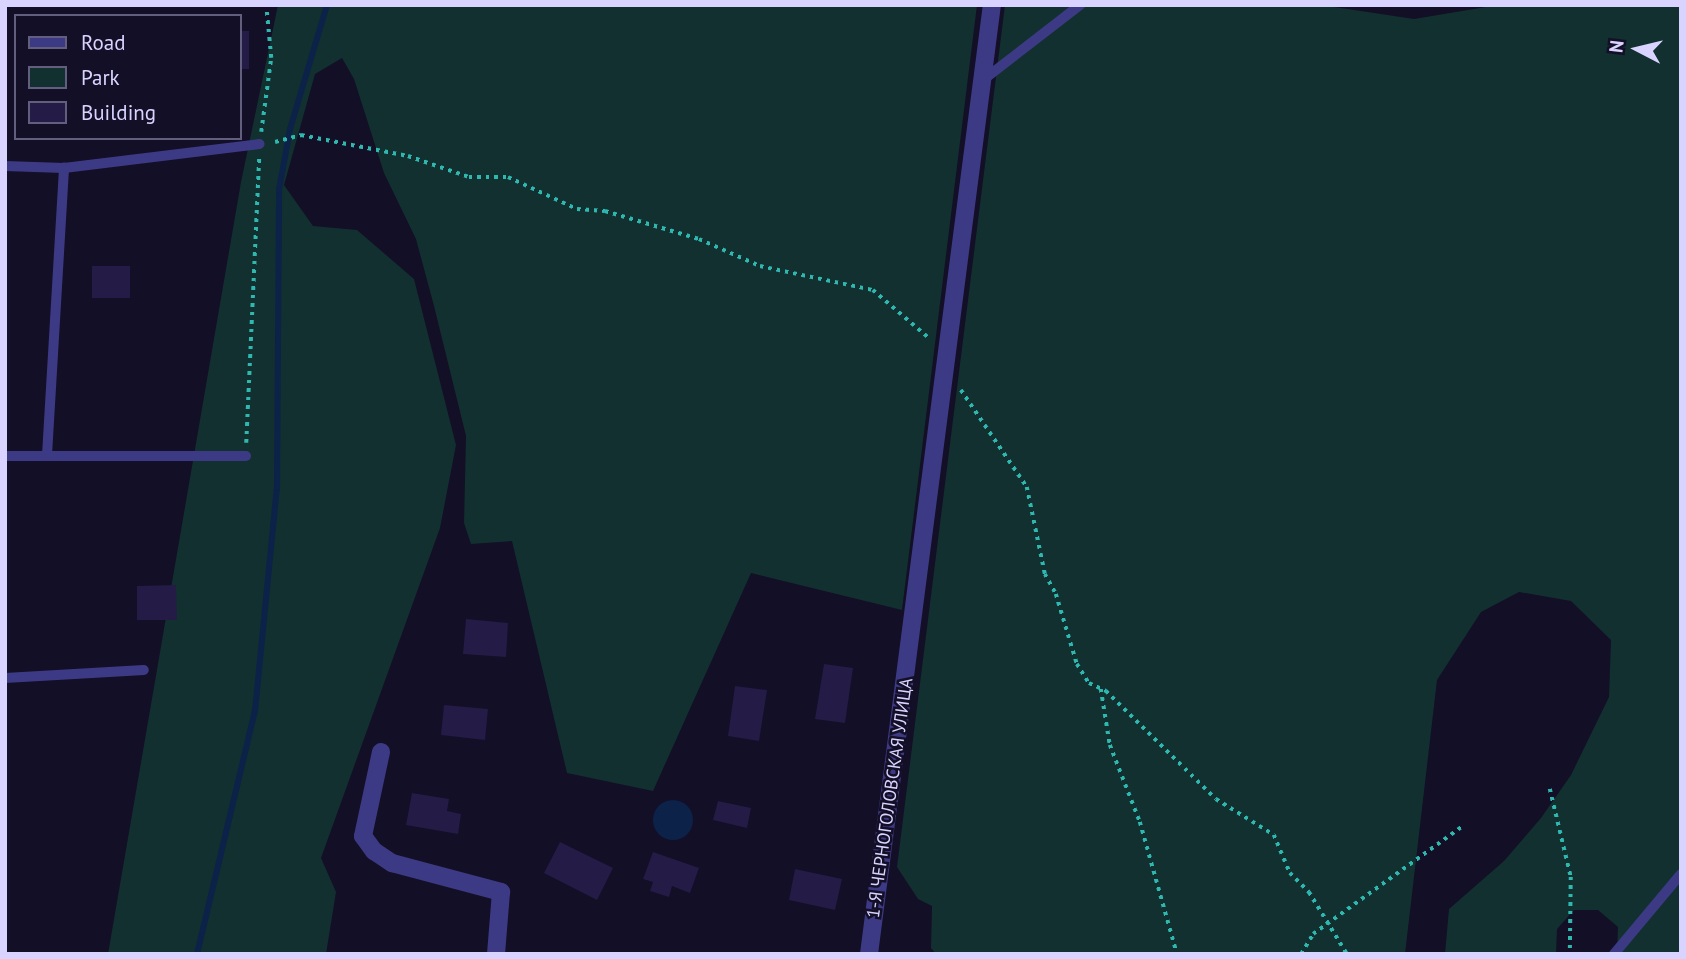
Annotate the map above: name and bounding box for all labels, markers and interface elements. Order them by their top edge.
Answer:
legend [14,14,242,140]
north arrow [1602,14,1672,84]
text: Road [81,29,125,56]
text: N [1603,39,1629,54]
text: Park [81,64,120,91]
text: Building [81,99,156,126]
street label: 1-Я ЧЕРНОГОЛОВСКАЯ УЛИЦА [862,676,918,920]

